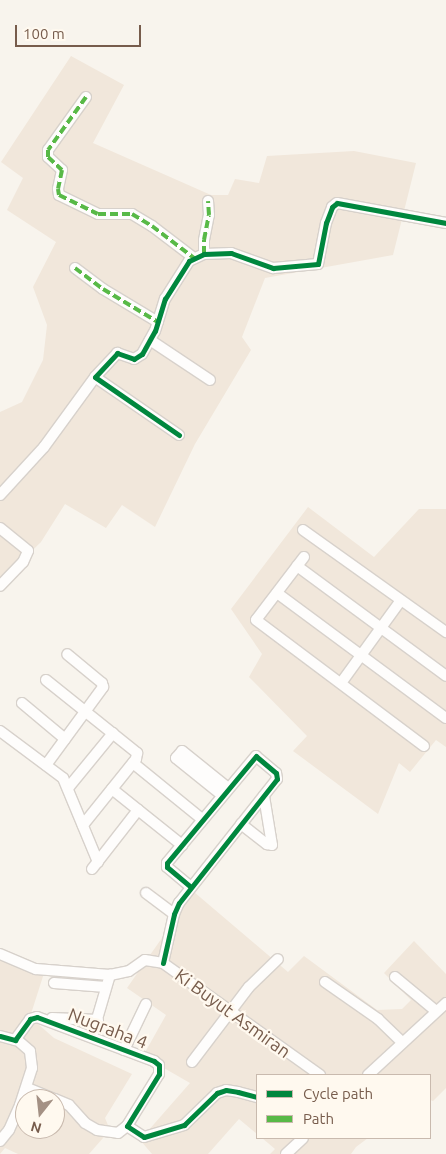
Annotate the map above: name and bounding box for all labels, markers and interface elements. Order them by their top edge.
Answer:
scale bar [18,15,144,47]
text: 100 m [23,25,65,42]
street label: Ki Buyut Asmiran [171,964,295,1062]
street label: Nugraha 4 [65,1003,151,1053]
legend [256,1074,431,1139]
text: Cycle path [303,1085,373,1102]
north arrow [15,1089,65,1139]
text: Path [303,1110,334,1127]
text: N [29,1118,43,1137]

